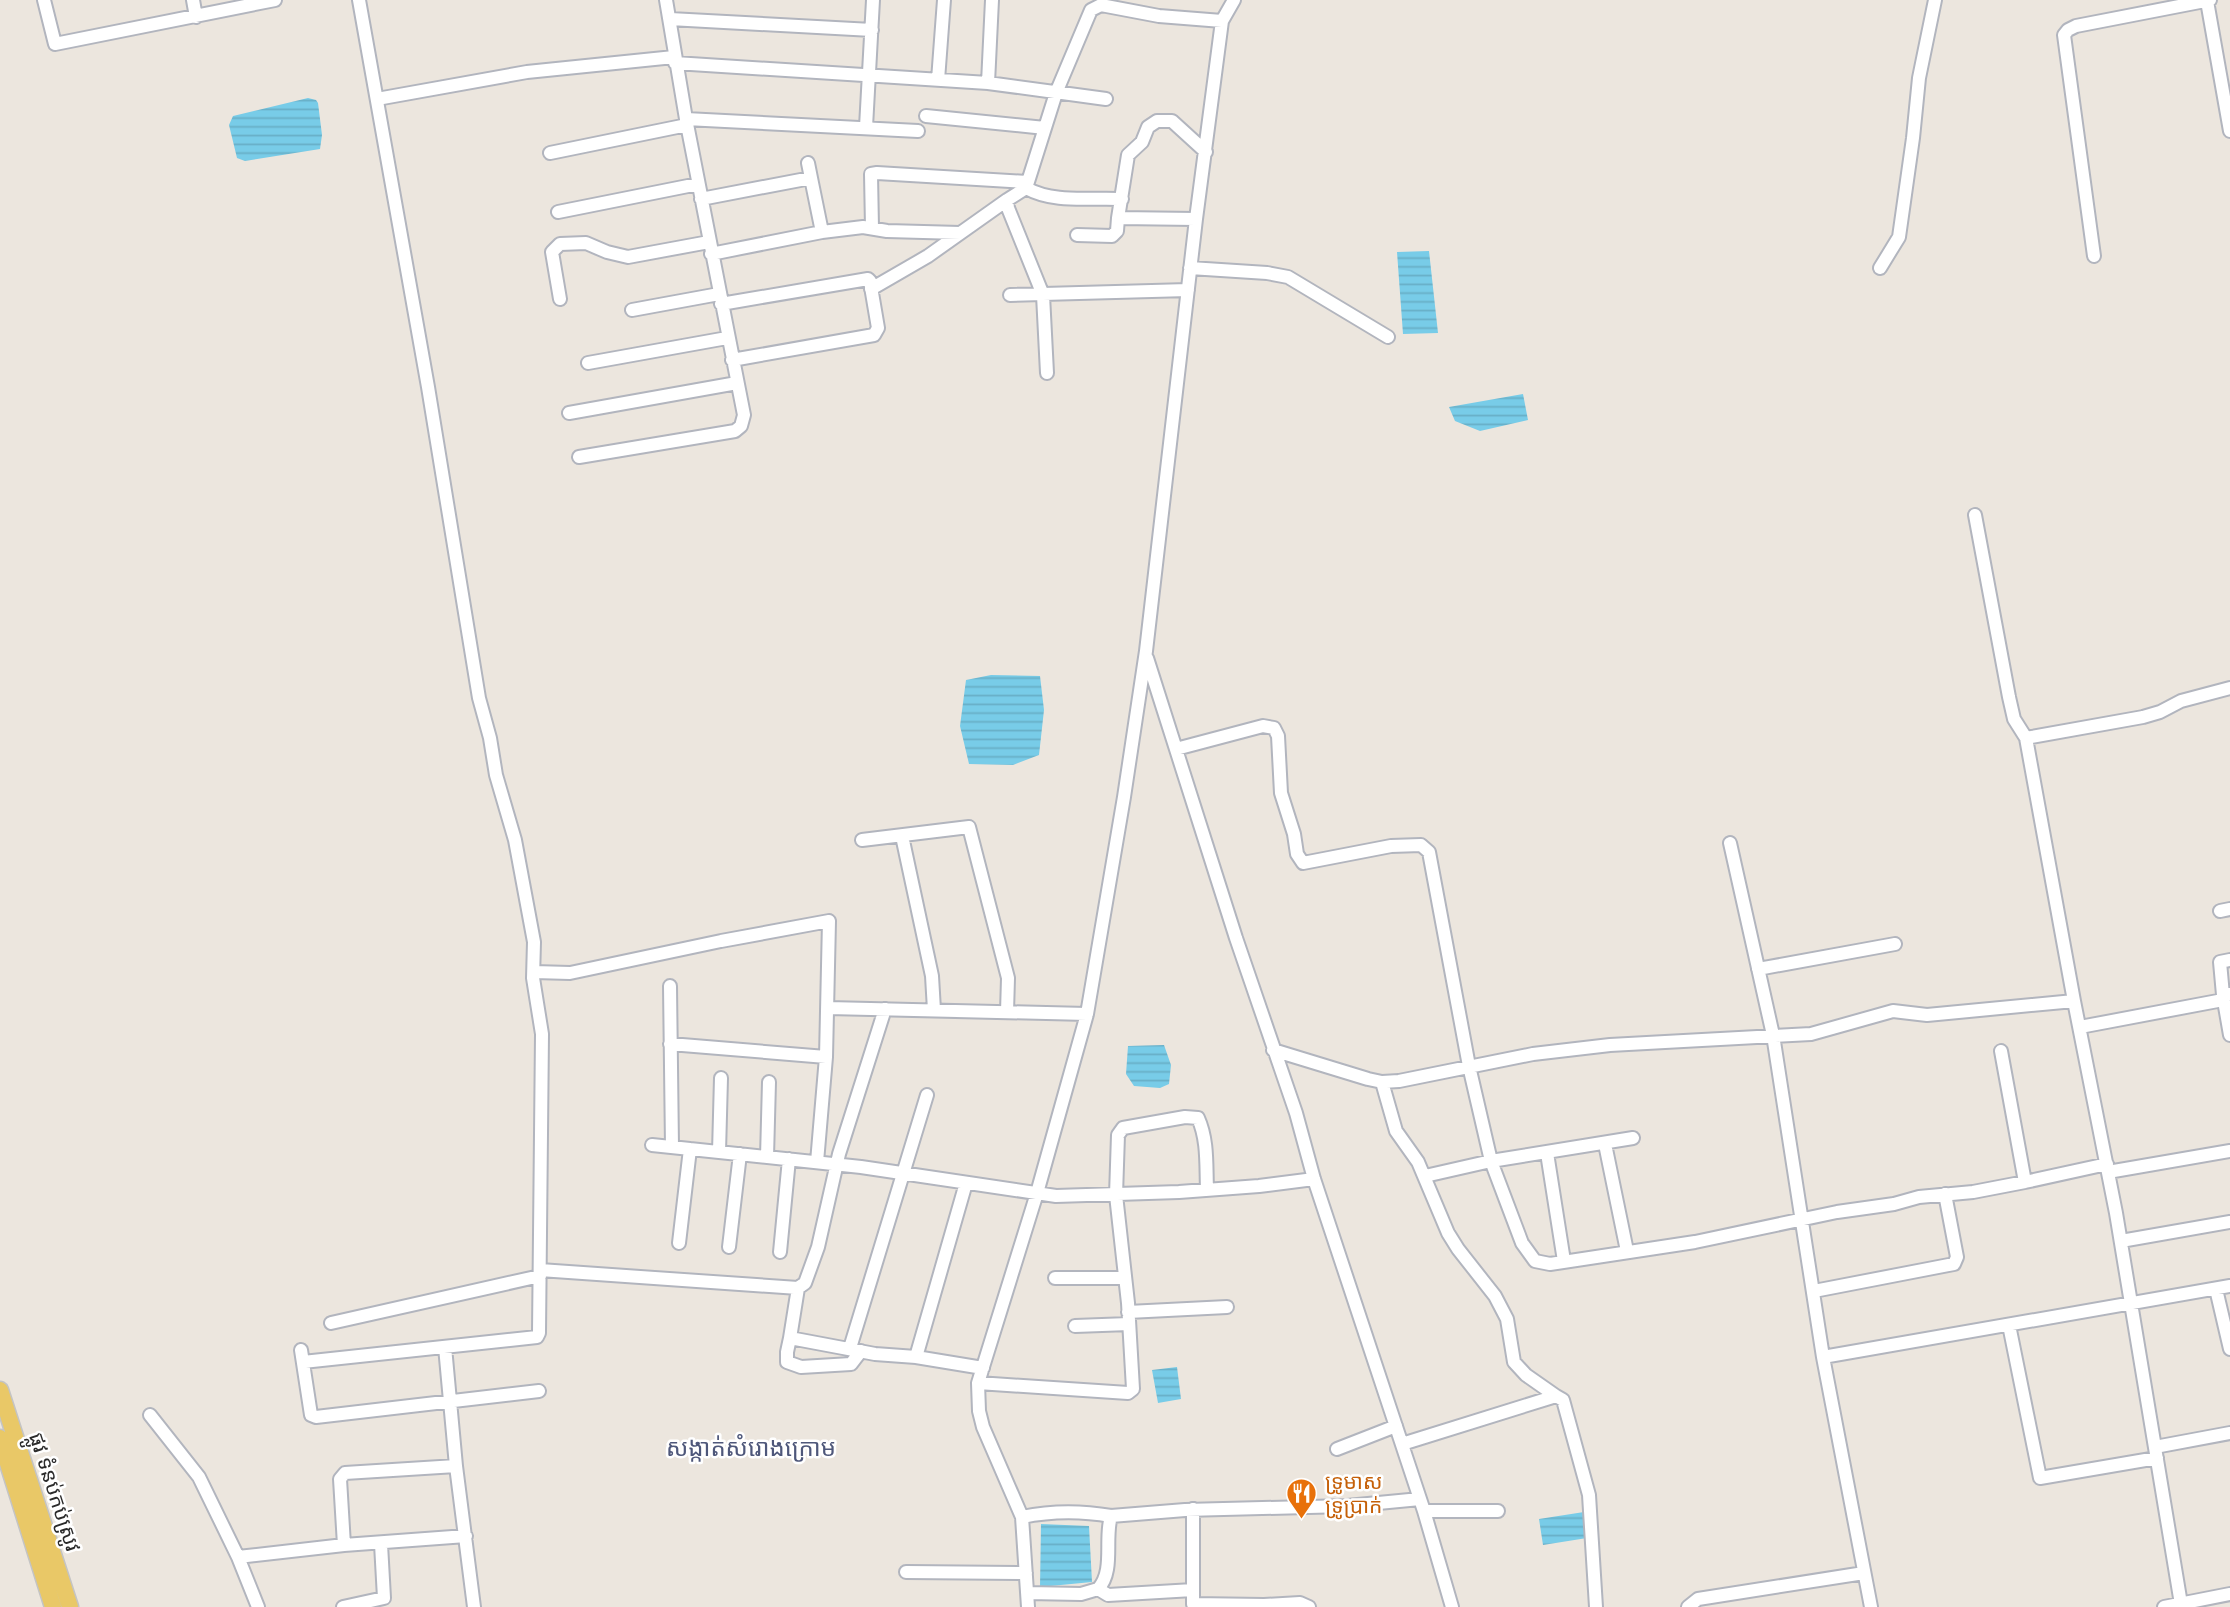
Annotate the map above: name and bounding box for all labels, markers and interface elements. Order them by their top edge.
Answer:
street label: ផ្លូវ ទំនប់កប់ស្រូវ [17,1429,86,1557]
district label: សង្កាត់សំរោងក្រោម [666,1433,836,1462]
place label: ទ្រូមាស ទ្រូប្រាក់ [1325,1469,1382,1519]
restaurant icon: ទ្រូមាស ទ្រូប្រាក់ [1285,1476,1319,1520]

